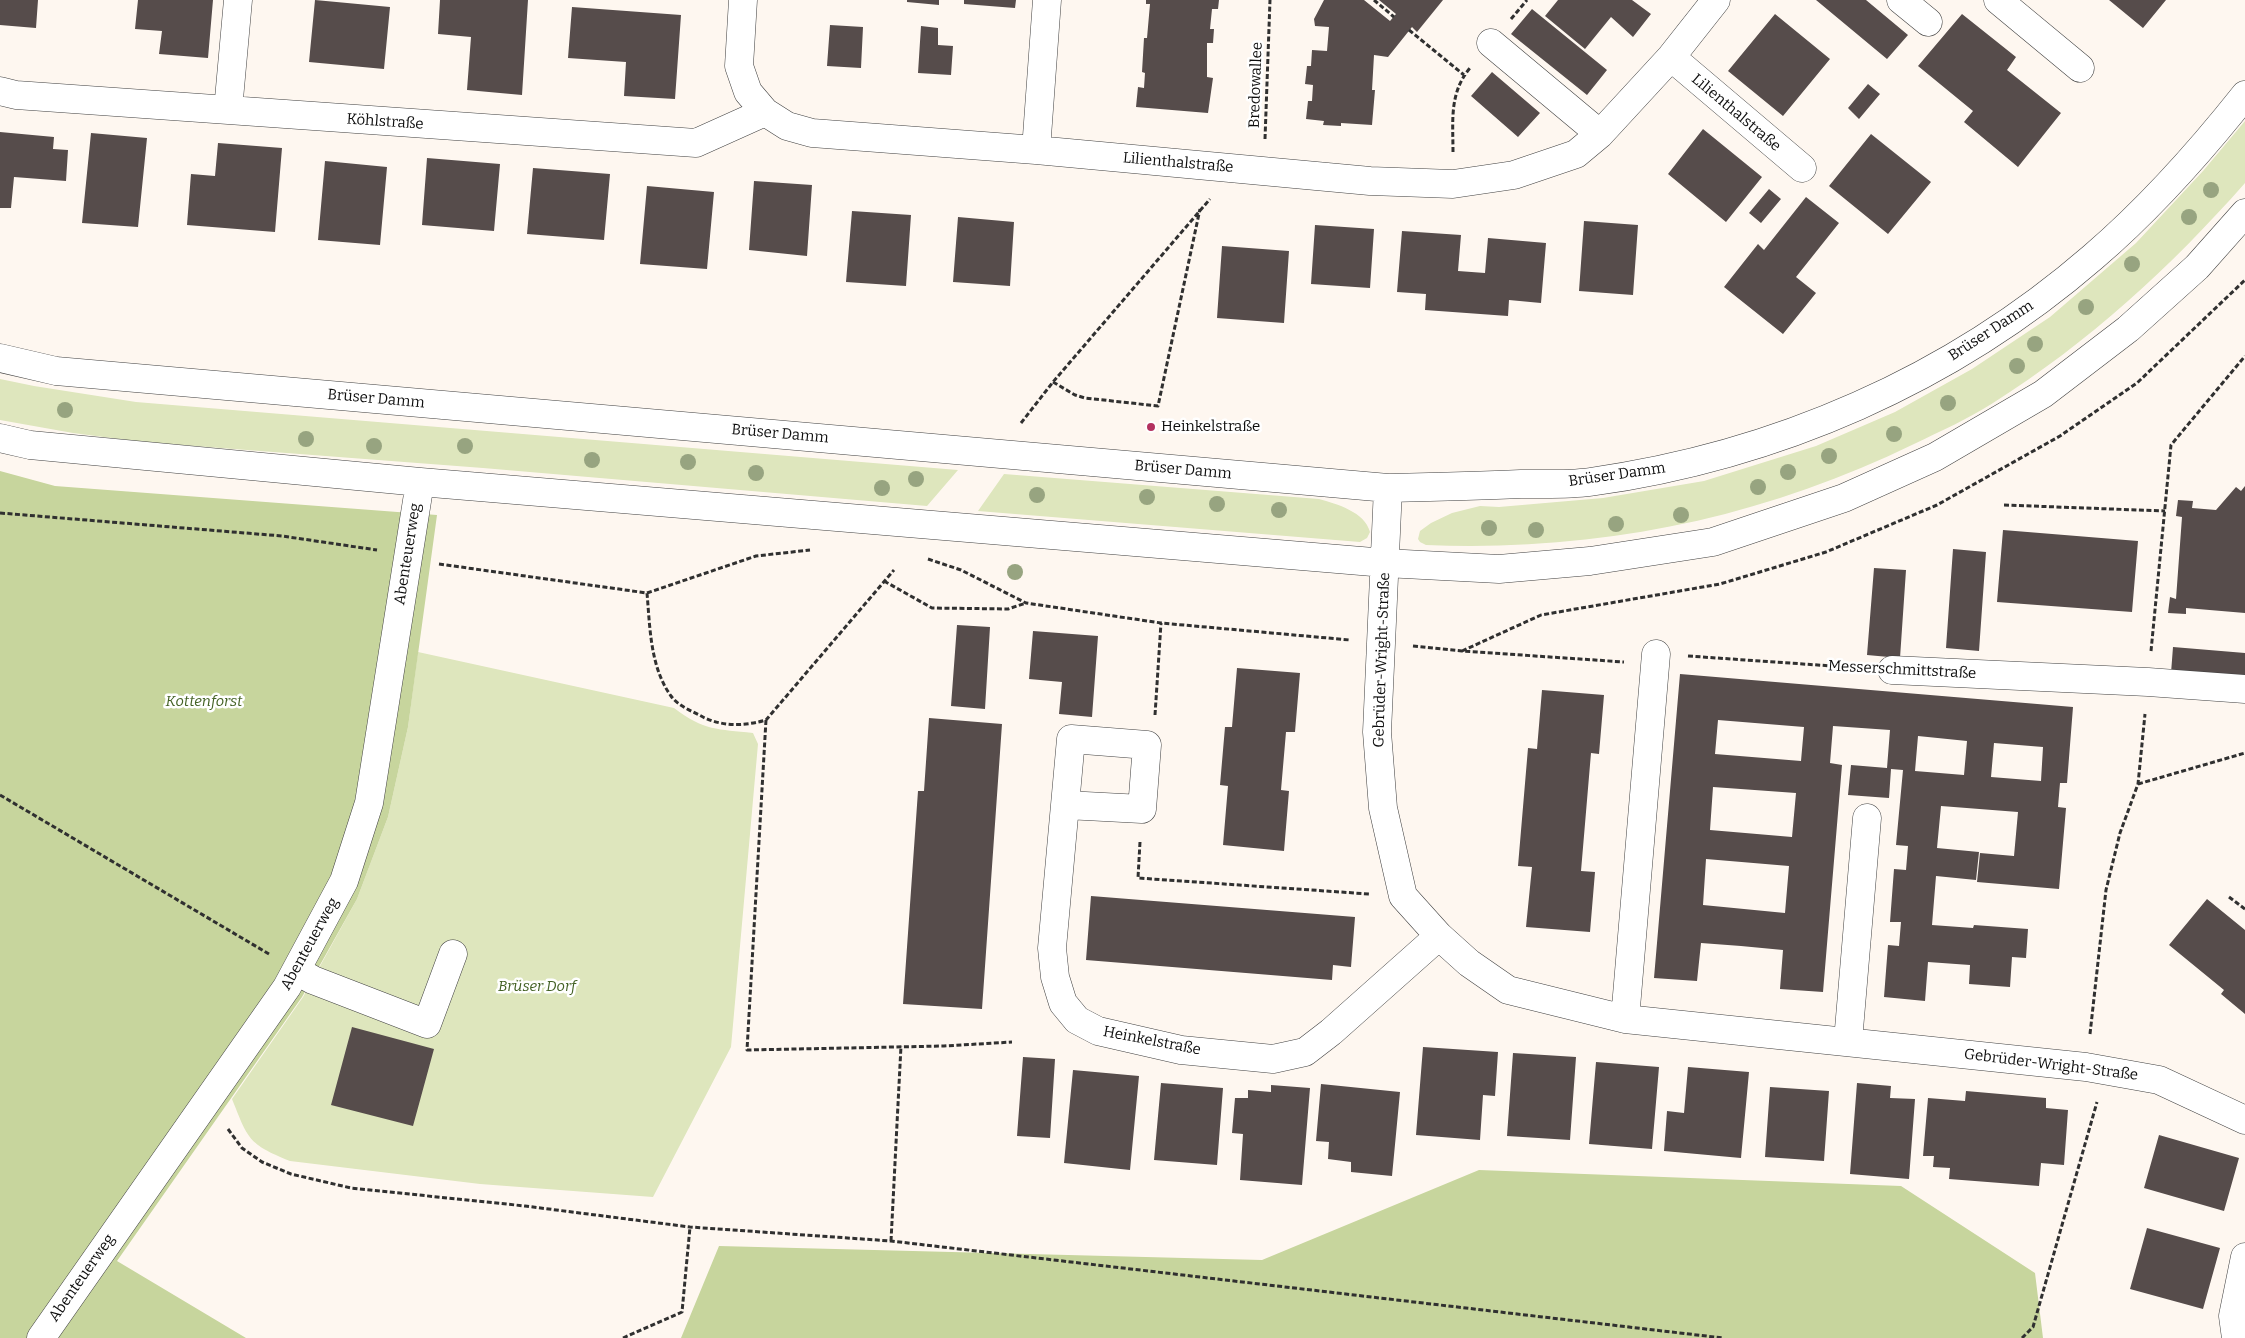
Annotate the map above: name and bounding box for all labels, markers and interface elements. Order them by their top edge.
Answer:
street label: Bredowallee [1246,42,1266,128]
street label: Lilienthalstraße [1688,70,1784,156]
street label: Köhlstraße [346,110,424,134]
street label: Lilienthalstraße [1122,149,1234,177]
street label: Brüser Damm [1945,297,2037,365]
street label: Brüser Damm [327,386,425,412]
place label: Heinkelstraße [1161,418,1260,436]
street label: Brüser Damm [731,421,829,447]
marker: Heinkelstraße [1145,421,1157,433]
street label: Brüser Damm [1134,457,1232,483]
street label: Brüser Damm [1567,459,1667,491]
street label: Abenteuerweg [391,502,425,606]
street label: Gebrüder-Wright-Straße [1370,572,1394,748]
street label: Messerschmittstraße [1827,657,1977,683]
park label: Kottenforst [166,693,242,711]
street label: Abenteuerweg [277,895,343,993]
park label: Brüser Dorf [498,978,576,996]
street label: Heinkelstraße [1102,1023,1202,1059]
street label: Gebrüder-Wright-Straße [1963,1045,2139,1085]
street label: Abenteuerweg [45,1231,119,1325]

